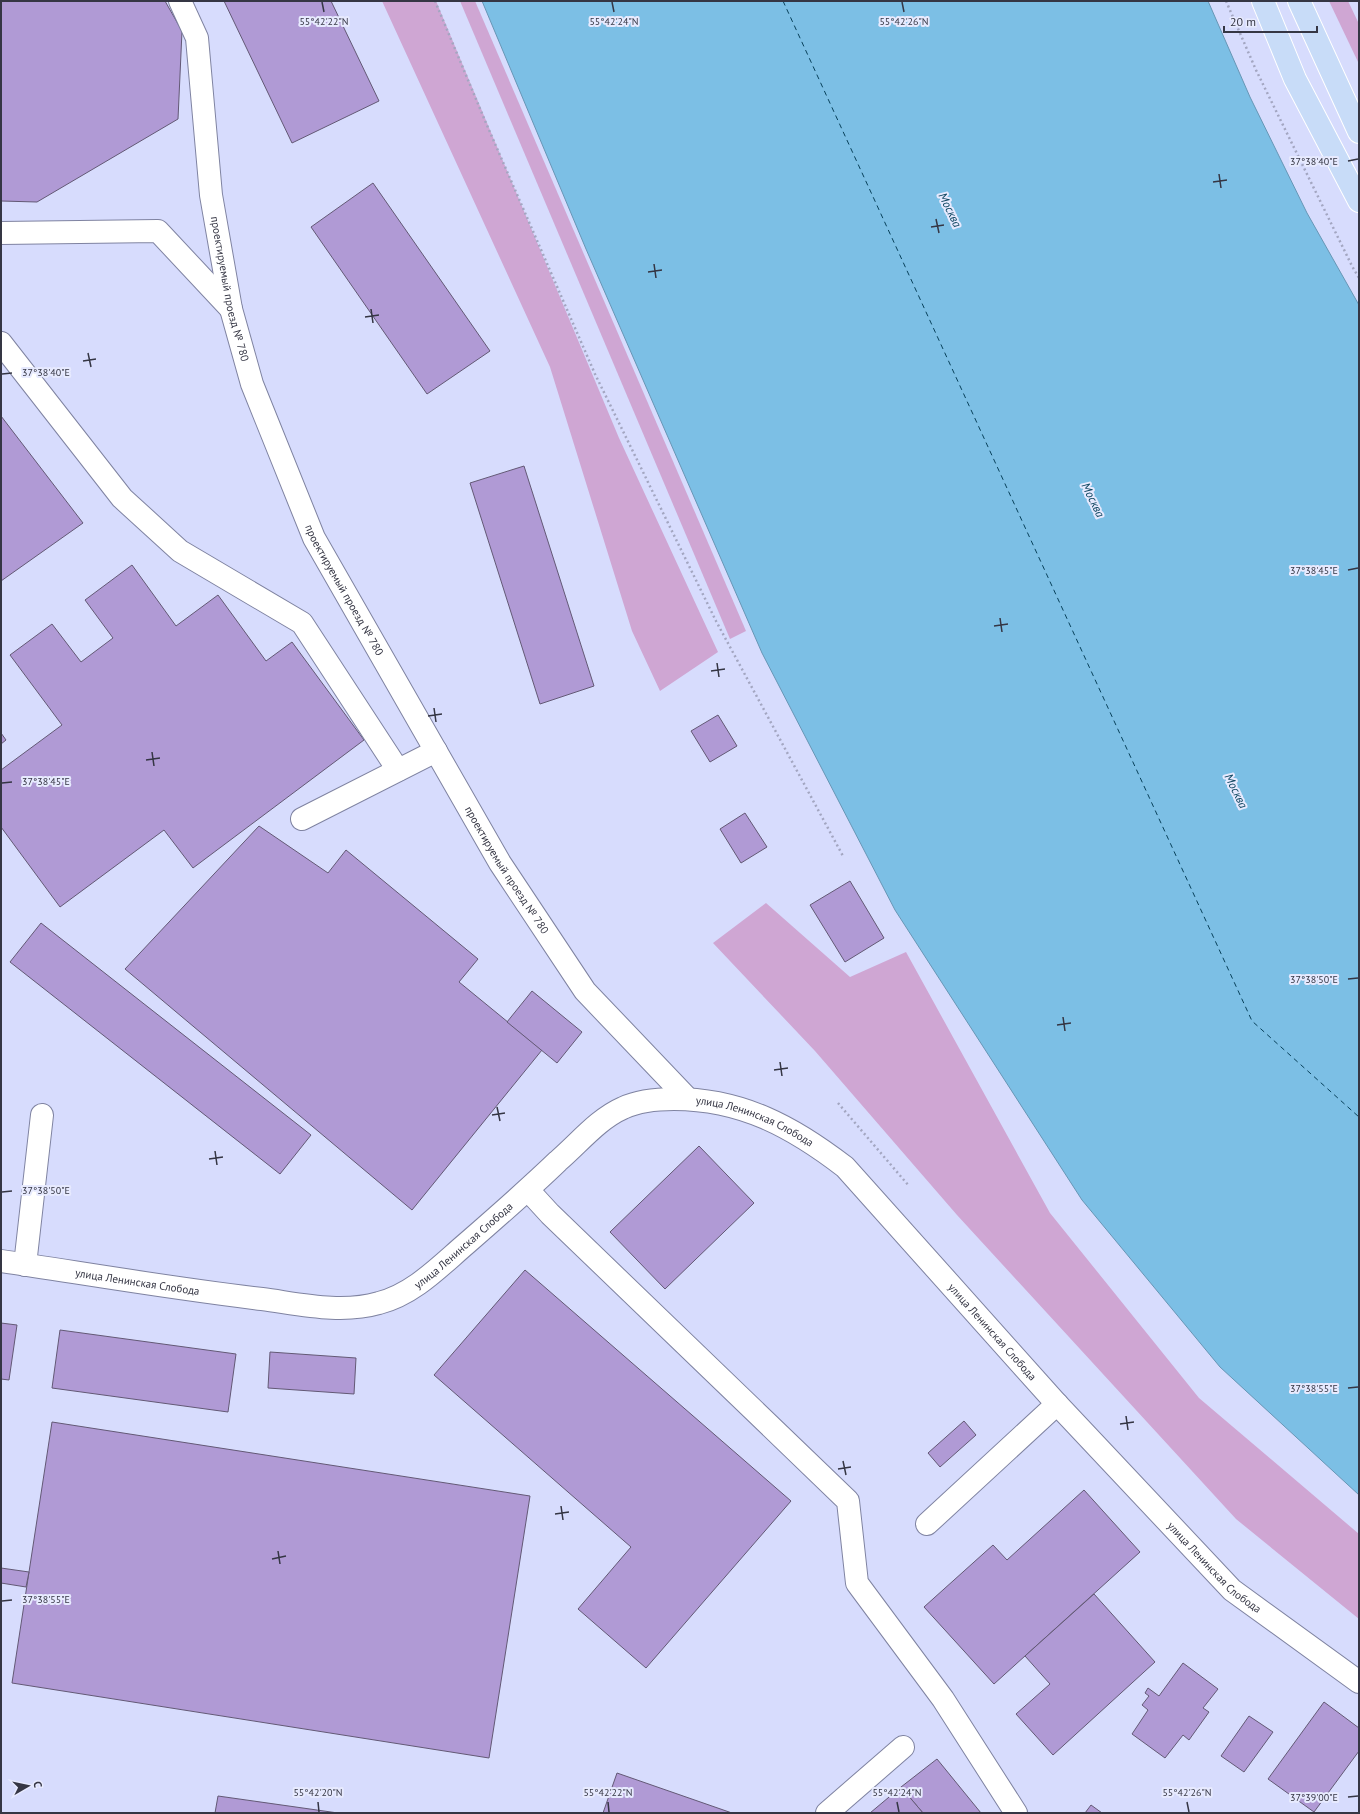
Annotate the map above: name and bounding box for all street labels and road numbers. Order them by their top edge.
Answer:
street label: проектируемый проезд № 780 [208,215,252,363]
street label: проектируемый проезд № 780 [302,522,387,658]
street label: проектируемый проезд № 780 [462,804,552,937]
street label: улица Ленинская Слобода [695,1093,816,1150]
street label: улица Ленинская Слобода [411,1199,516,1292]
street label: улица Ленинская Слобода [74,1266,201,1298]
street label: улица Ленинская Слобода [945,1280,1040,1383]
street label: улица Ленинская Слобода [1164,1519,1264,1616]

